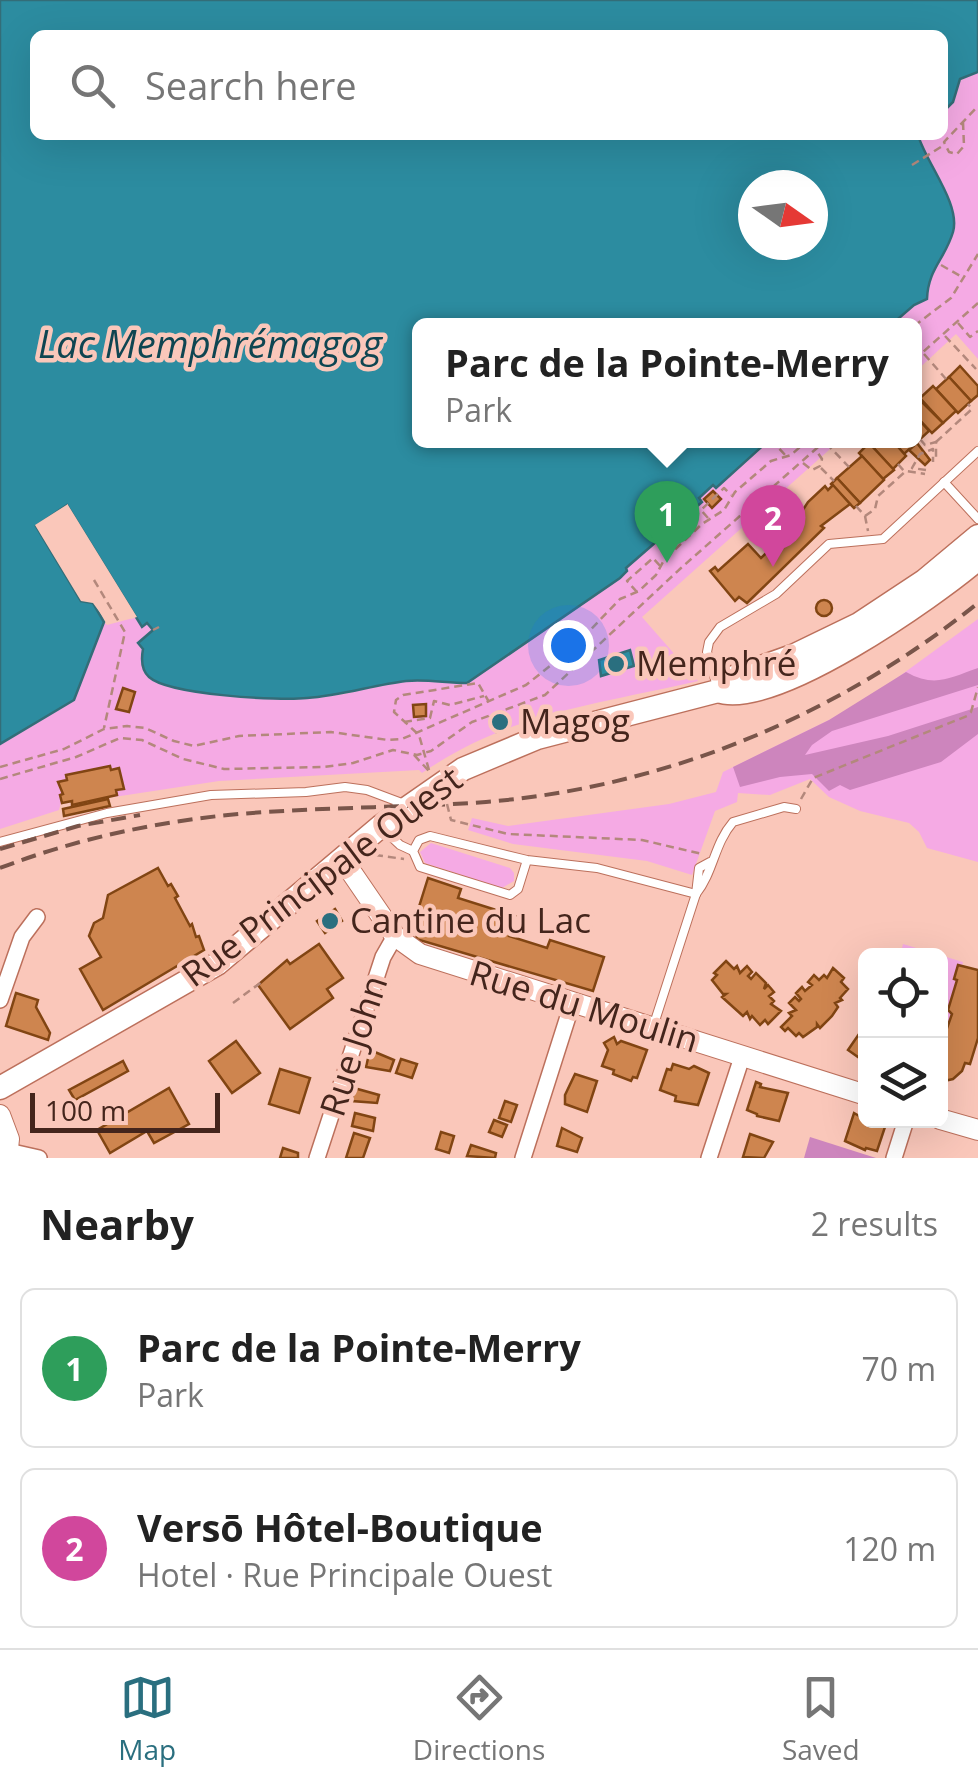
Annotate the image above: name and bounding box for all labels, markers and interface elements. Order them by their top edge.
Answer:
search box [30,30,948,140]
icon: search [65,58,120,113]
text: Search here [145,59,357,111]
north arrow [738,170,828,260]
water label: Lac Memphrémagog [38,317,383,369]
popup [412,318,922,448]
text: Parc de la Pointe-Merry [445,336,889,388]
text: Park [445,388,512,431]
pin: 1 [634,480,700,563]
pin: 2 [740,484,806,567]
your location [543,620,594,671]
place label: Memphré [636,639,796,686]
marker: Memphré [605,653,627,675]
place label: Magog [520,697,630,744]
marker: Magog [489,711,511,733]
street label: Rue Principale Ouest [172,755,471,997]
place label: Cantine du Lac [350,896,591,943]
marker: Cantine du Lac [319,910,341,932]
street label: Rue du Moulin [464,948,705,1063]
map controls [858,948,948,1128]
button: locate [858,948,948,1038]
street label: Rue John [308,969,397,1122]
button: layers [858,1038,948,1128]
scale bar [30,1088,220,1132]
text: 100 m [45,1091,126,1129]
text: Nearby [40,1195,194,1252]
text: 2 results [811,1202,938,1245]
text: Parc de la Pointe-Merry [137,1321,581,1373]
text: 1 [65,1347,84,1390]
text: 70 m [861,1347,936,1390]
text: Park [137,1373,204,1416]
text: Versō Hôtel-Boutique [137,1501,543,1553]
text: 2 [65,1527,84,1570]
text: 120 m [843,1527,936,1570]
text: Hotel · Rue Principale Ouest [137,1553,552,1596]
tab: Map [118,1670,176,1768]
tab: Directions [413,1670,545,1768]
tab: Saved [782,1670,860,1768]

